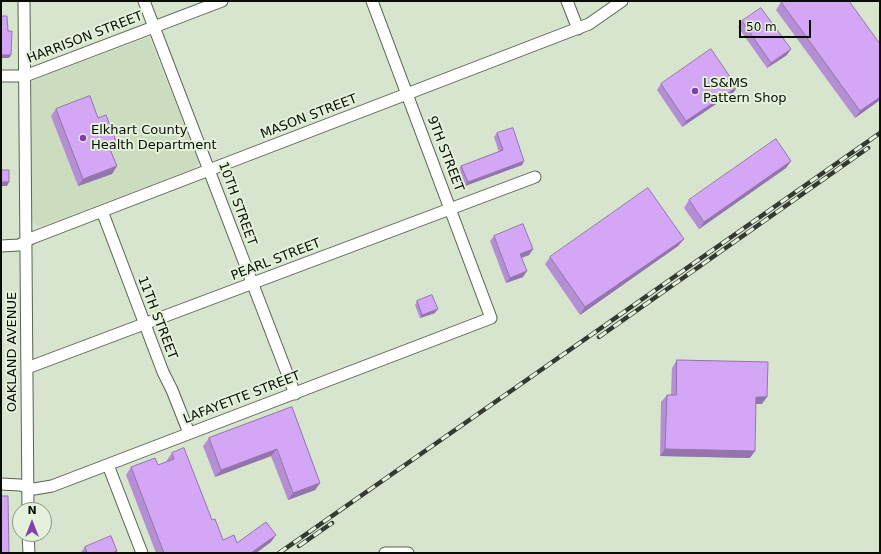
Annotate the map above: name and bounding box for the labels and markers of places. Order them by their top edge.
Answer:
place label: LS&MS Pattern Shop [703,76,787,107]
marker: LS&MS Pattern Shop [690,86,700,96]
place label: Elkhart County Health Department [91,123,216,154]
marker: Elkhart County Health Department [78,133,88,143]

